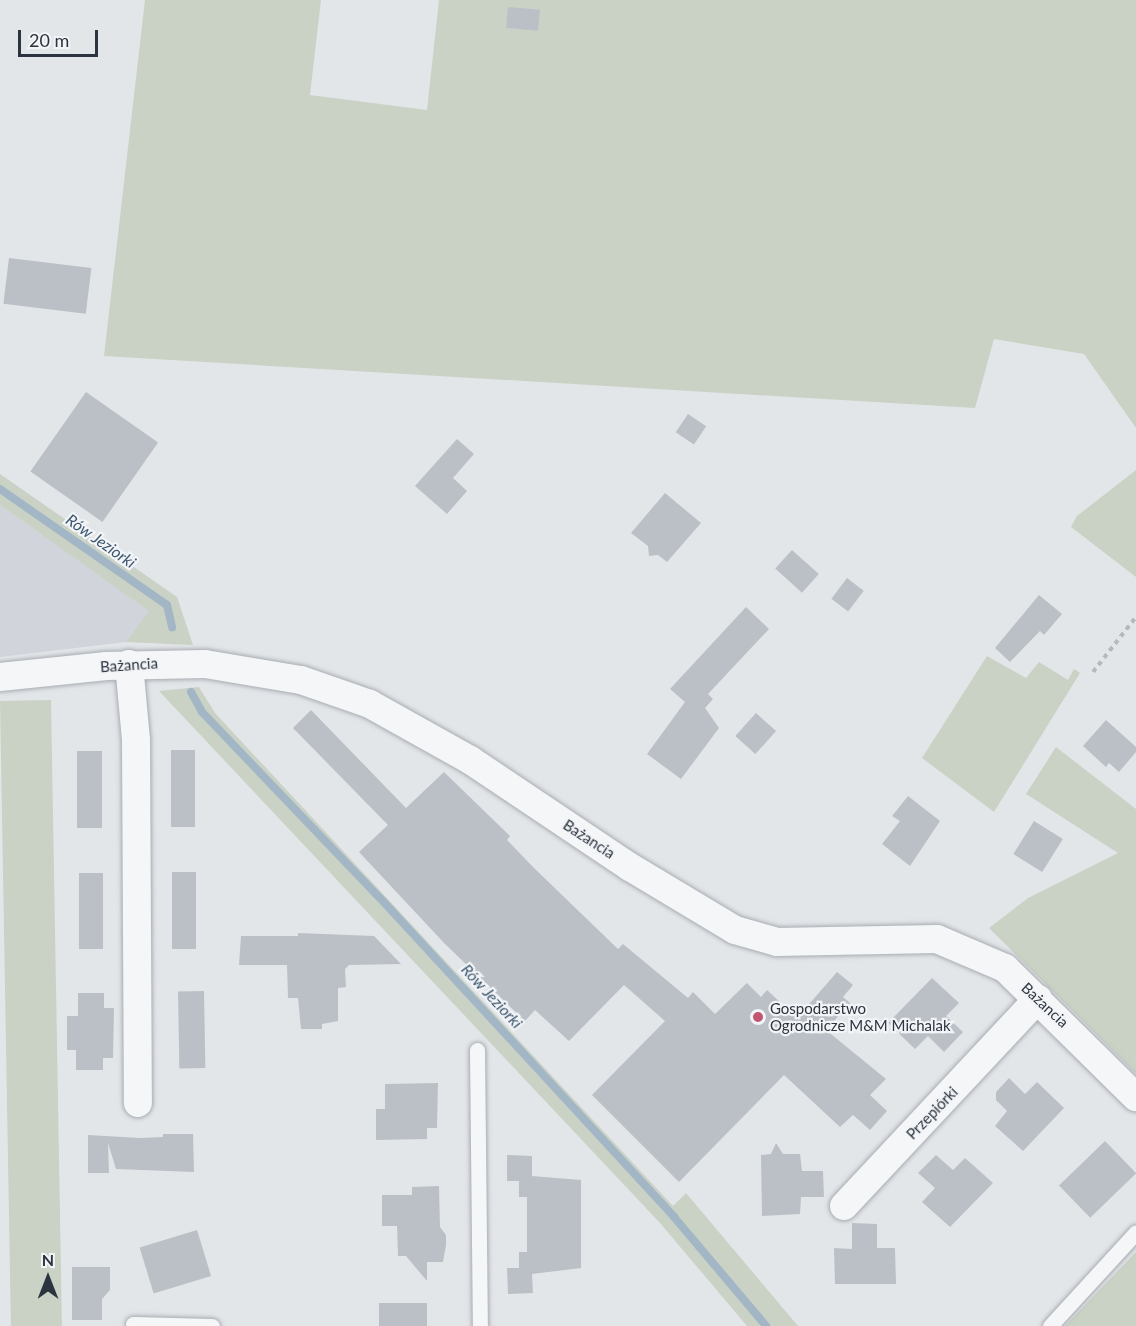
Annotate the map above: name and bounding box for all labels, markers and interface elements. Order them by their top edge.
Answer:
scale bar [21,18,100,56]
text: 20 m [29,29,69,51]
water label: Rów Jeziorki [62,510,140,572]
street label: Bażancia [100,654,158,676]
street label: Bażancia [560,816,618,862]
water label: Rów Jeziorki [457,960,527,1032]
street label: Bażancia [1018,979,1072,1031]
place label: Gospodarstwo Ogrodnicze M&M Michalak [770,999,951,1034]
marker: Gospodarstwo Ogrodnicze M&M Michalak [751,1010,765,1024]
street label: Przepiórki [903,1083,961,1143]
north arrow [18,1248,78,1308]
text: N [42,1250,54,1269]

